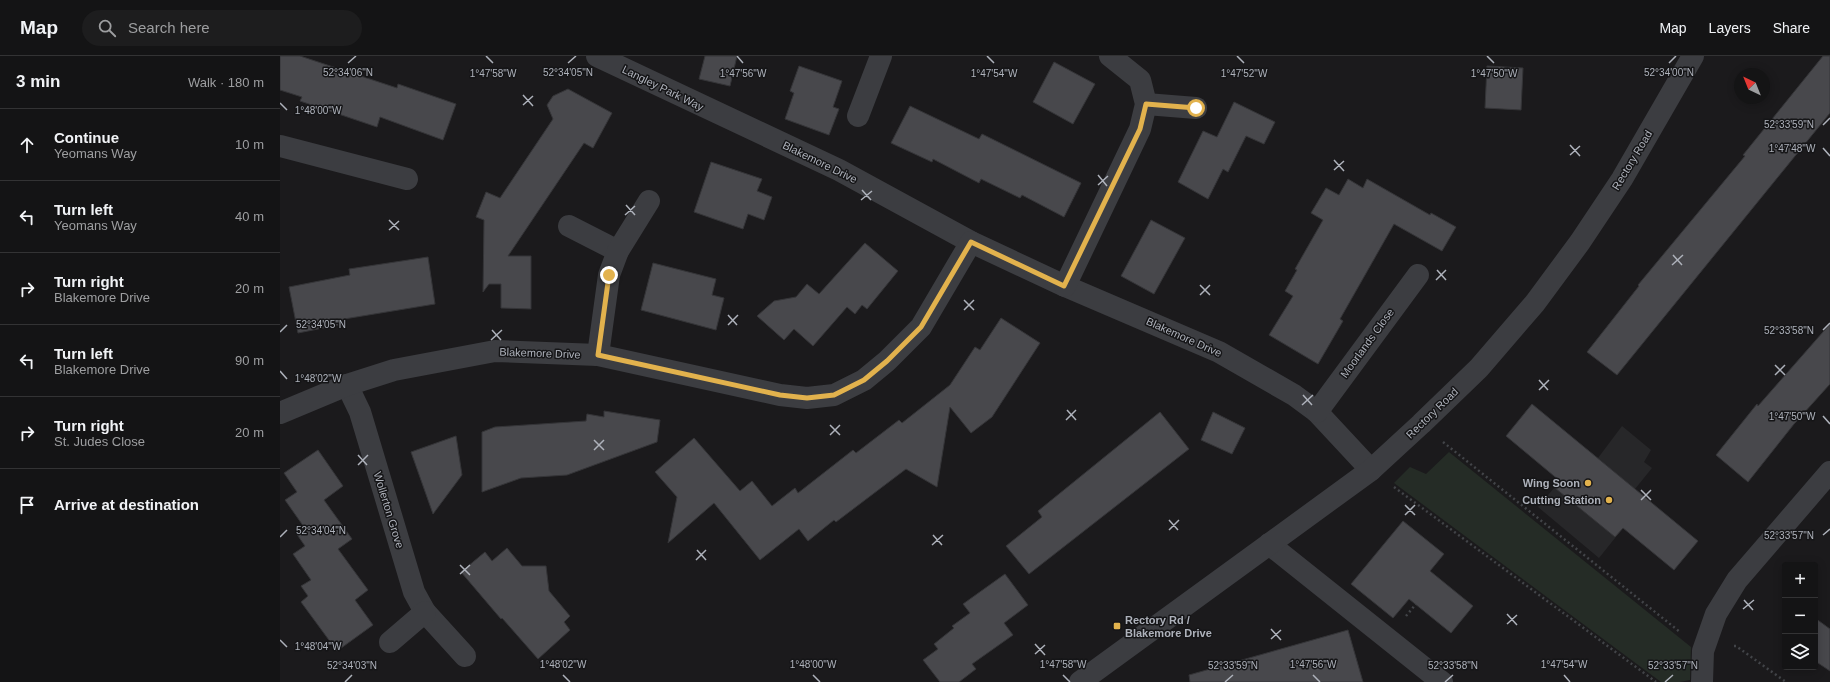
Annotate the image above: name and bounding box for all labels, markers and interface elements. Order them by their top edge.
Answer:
search box [82,10,362,46]
text: Map [20,17,58,38]
icon: search [96,17,118,39]
text: Search here [128,19,210,36]
text: Map [1659,20,1687,36]
text: Layers [1709,20,1751,36]
text: Share [1773,20,1810,36]
street label: Langley Park Way [620,63,706,113]
text: 52°34'06"N [323,67,373,78]
text: 52°34'05"N [543,67,593,78]
text: 52°34'00"N [1644,67,1694,78]
text: 1°47'58"W [470,68,517,79]
text: 1°47'56"W [720,68,767,79]
text: 1°47'54"W [971,68,1018,79]
text: 1°47'52"W [1221,68,1268,79]
text: 1°47'50"W [1471,68,1518,79]
north arrow [1734,68,1770,104]
text: 3 min [16,72,60,91]
text: Walk · 180 m [188,75,264,90]
route start [1187,99,1205,117]
text: 1°48'00"W [295,105,342,116]
text: 52°33'59"N [1764,119,1814,130]
street label: Rectory Road [1610,128,1654,192]
text: Continue [54,129,119,146]
icon: ahead [16,134,38,156]
text: 10 m [235,137,264,152]
street label: Blakemore Drive [781,139,859,185]
text: 1°47'48"W [1769,143,1816,154]
text: Yeomans Way [54,146,137,161]
text: Turn left [54,201,113,218]
icon: left [16,206,38,228]
text: 40 m [235,209,264,224]
text: Yeomans Way [54,218,137,233]
route end [600,266,618,284]
text: Turn right [54,273,124,290]
icon: right [16,278,38,300]
text: 20 m [235,281,264,296]
text: Blakemore Drive [54,290,150,305]
street label: Moorlands Close [1338,306,1396,380]
street label: Blakemore Drive [1144,315,1224,359]
text: 52°34'05"N [296,319,346,330]
text: 52°33'58"N [1764,325,1814,336]
text: Turn left [54,345,113,362]
street label: Blakemore Drive [499,346,581,360]
icon: left [16,350,38,372]
text: 90 m [235,353,264,368]
text: Blakemore Drive [54,362,150,377]
text: 1°48'02"W [295,373,342,384]
street label: Rectory Road [1404,385,1460,441]
text: 1°47'50"W [1769,411,1816,422]
text: Turn right [54,417,124,434]
icon: right [16,422,38,444]
text: 20 m [235,425,264,440]
text: St. Judes Close [54,434,145,449]
street label: Wollerton Grove [372,470,406,550]
place label: Wing Soon [1523,477,1580,489]
marker: Wing Soon [1583,478,1593,488]
icon: arrive [16,494,38,516]
place label: Cutting Station [1522,494,1601,506]
marker: Cutting Station [1604,495,1614,505]
text: Arrive at destination [54,496,199,513]
text: 52°34'04"N [296,525,346,536]
text: 52°33'57"N [1764,530,1814,541]
map controls [1782,562,1818,670]
button: + [1782,562,1818,598]
button: − [1782,598,1818,634]
place label: Rectory Rd / Blakemore Drive [1125,614,1212,639]
marker: Rectory Rd / Blakemore Drive [1112,621,1122,631]
button: layers [1782,634,1818,670]
text: 1°48'04"W [295,641,342,652]
text: 1°48'02"W [540,659,587,670]
text: 1°48'00"W [790,659,837,670]
text: 1°47'58"W [1040,659,1087,670]
text: 1°47'56"W [1290,659,1337,670]
text: 1°47'54"W [1541,659,1588,670]
text: 52°34'03"N [327,660,377,671]
text: 52°33'59"N [1208,660,1258,671]
text: 52°33'58"N [1428,660,1478,671]
text: 52°33'57"N [1648,660,1698,671]

